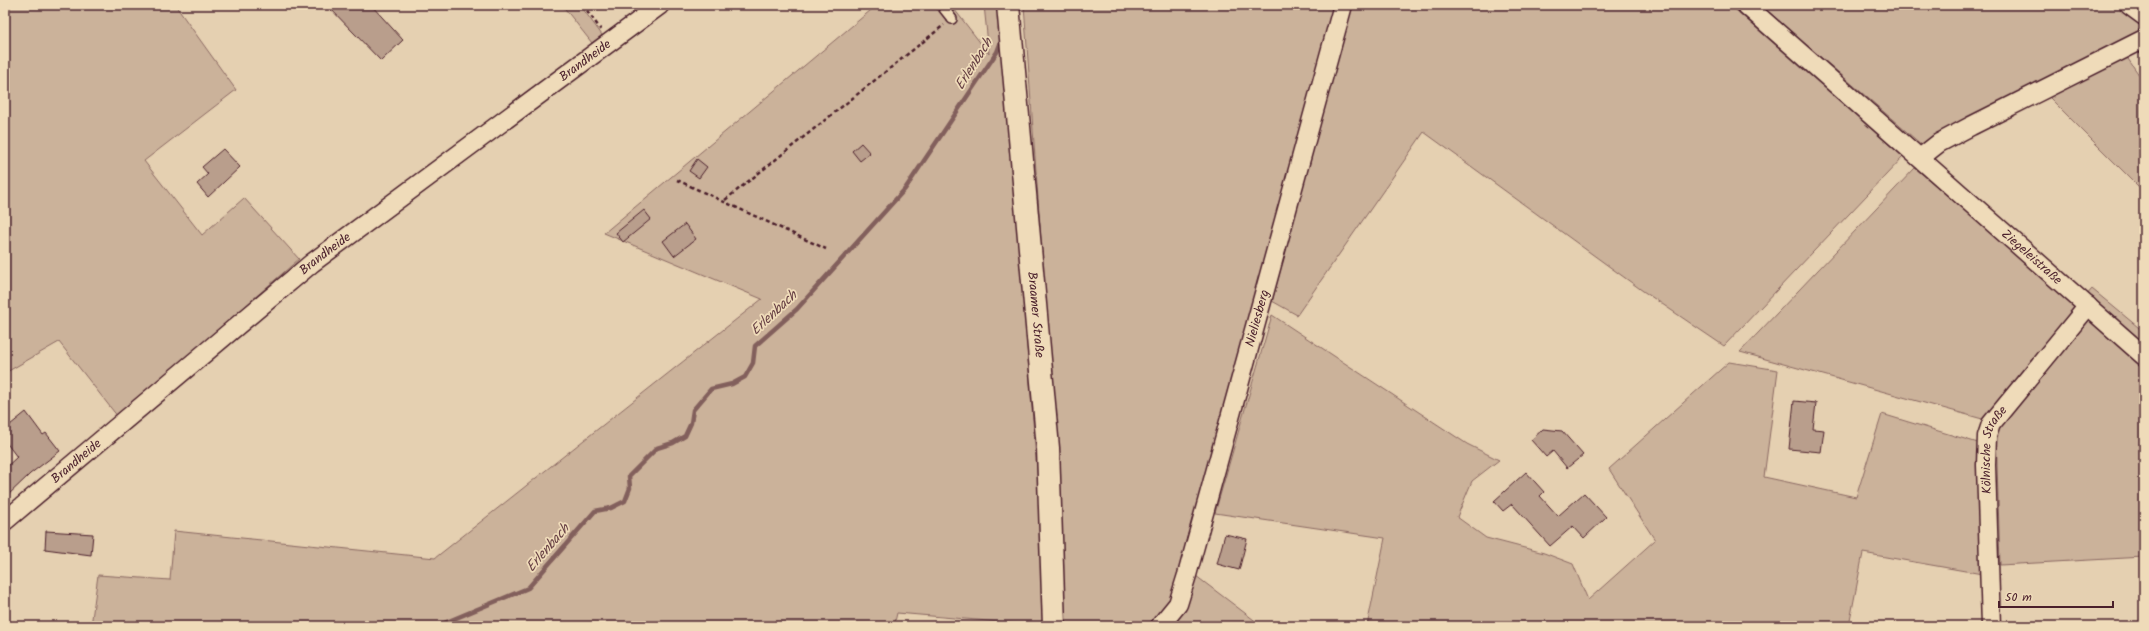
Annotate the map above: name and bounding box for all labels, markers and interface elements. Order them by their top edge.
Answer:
water label: Erlenbach [949,32,999,94]
street label: Brandheide [555,34,616,87]
street label: Ziegeleistraße [1996,224,2067,290]
street label: Brandheide [294,227,355,280]
street label: Braamer Straße [1022,271,1050,359]
water label: Erlenbach [745,284,804,341]
street label: Nieliesberg [1239,287,1275,349]
street label: Kölnische Straße [1975,401,2013,494]
street label: Brandheide [46,434,106,489]
water label: Erlenbach [521,518,576,577]
scale bar [1999,583,2113,609]
text: 50 m [2005,588,2032,607]

